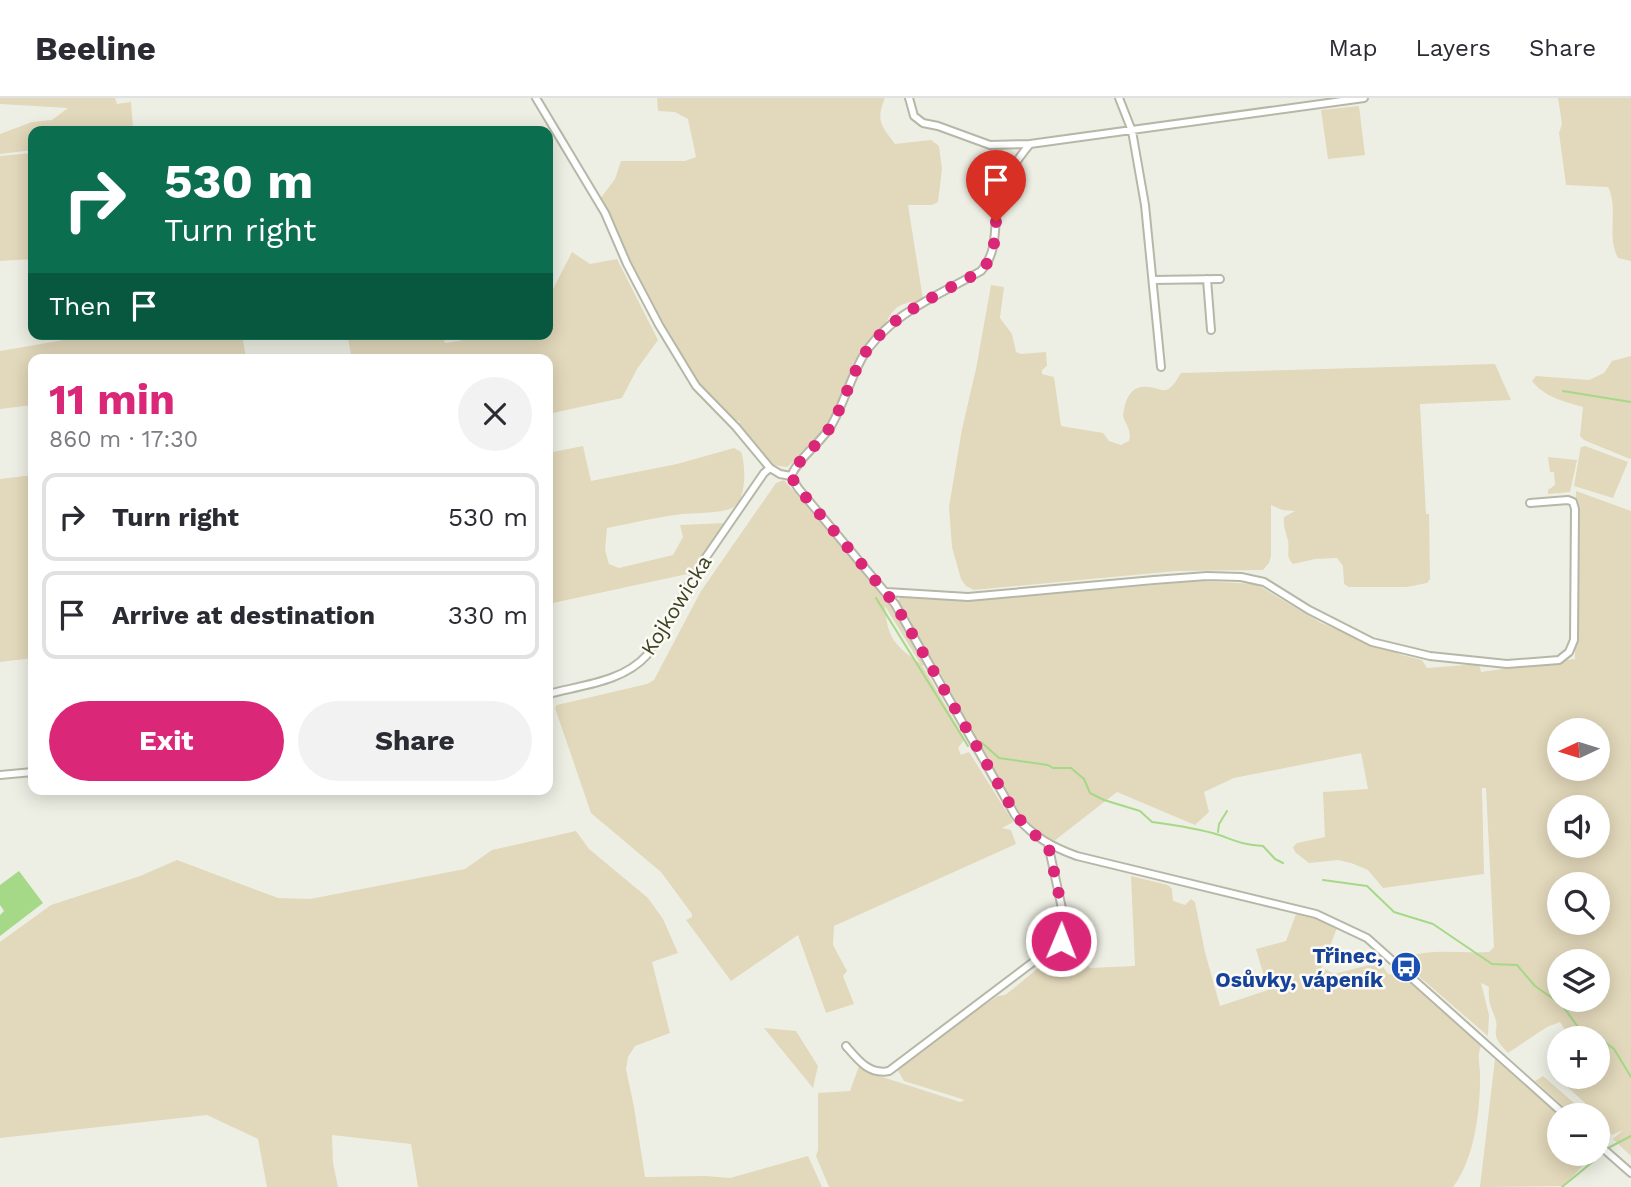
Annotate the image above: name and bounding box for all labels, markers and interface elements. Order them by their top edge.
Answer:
text: Beeline [35,29,156,68]
text: Map [1329,34,1377,62]
text: Layers [1415,34,1491,62]
text: Share [1529,34,1596,62]
pin [966,150,1026,222]
text: 530 m [164,152,313,210]
icon: right [49,154,140,245]
icon: arrive [977,161,1015,199]
text: Turn right [164,211,316,249]
icon: arrive [125,287,163,325]
text: Then [49,291,111,321]
text: 11 min [49,375,175,424]
button: close [458,377,532,451]
text: 860 m · 17:30 [49,426,198,453]
icon: right [53,498,91,536]
text: Turn right [112,502,239,532]
text: 530 m [448,502,528,532]
street label: Kojkowicka [635,550,717,660]
icon: arrive [53,596,91,634]
text: Arrive at destination [112,600,375,630]
text: 330 m [448,600,528,630]
button: Exit [49,701,284,781]
button: Share [298,701,532,781]
north arrow [1547,718,1610,780]
map controls [1547,718,1610,1166]
button: sound [1547,795,1610,858]
button: search [1547,872,1610,935]
position arrow [1024,904,1098,978]
place label: Třinec, Osůvky, vápeník [1215,943,1384,992]
button: layers [1547,949,1610,1012]
bus stop icon: Třinec, Osůvky, vápeník [1389,950,1423,984]
button: + [1547,1026,1610,1089]
button: − [1547,1103,1610,1166]

